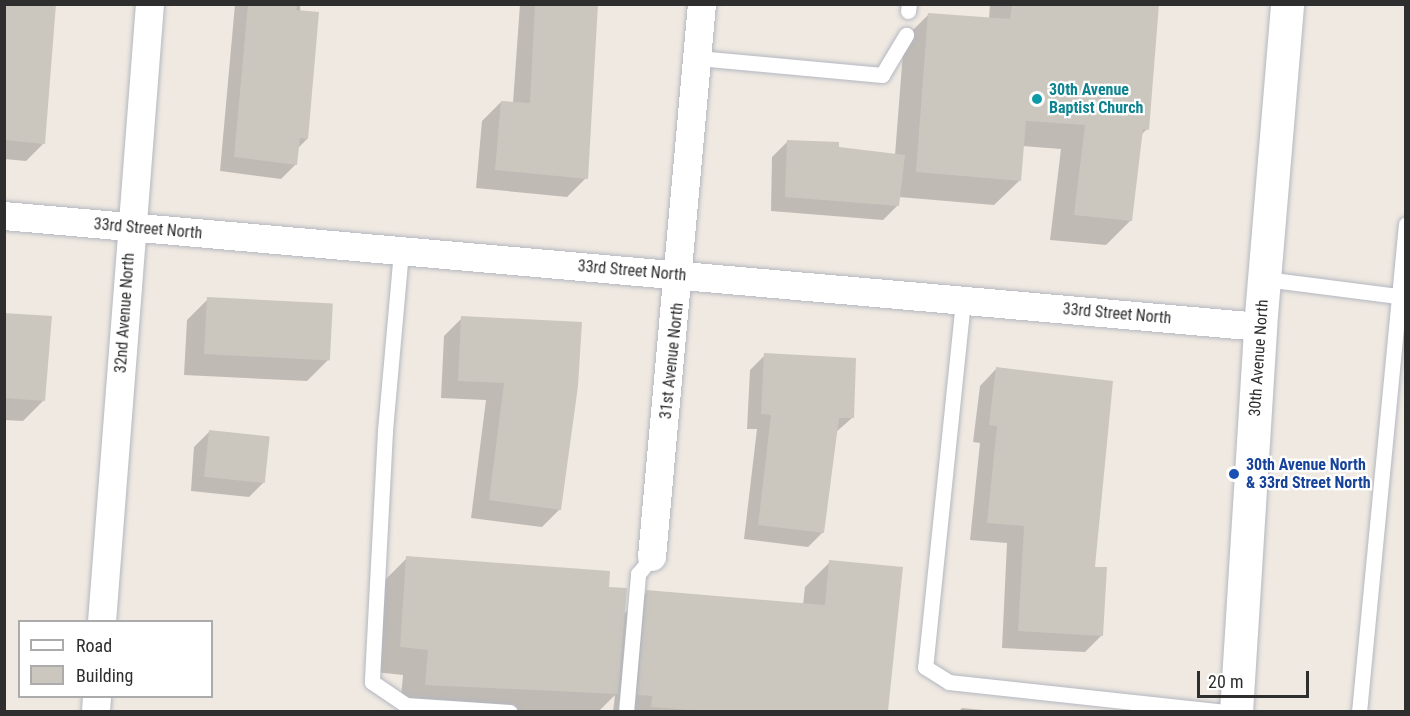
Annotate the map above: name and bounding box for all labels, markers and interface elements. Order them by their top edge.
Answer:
place label: 30th Avenue Baptist Church [1049,80,1143,118]
marker: 30th Avenue Baptist Church [1030,92,1044,106]
street label: 33rd Street North [93,215,203,243]
street label: 32nd Avenue North [111,252,139,374]
street label: 33rd Street North [577,257,687,285]
street label: 30th Avenue North [1245,299,1273,417]
street label: 33rd Street North [1062,300,1172,328]
street label: 31st Avenue North [656,302,688,420]
place label: 30th Avenue North & 33rd Street North [1246,455,1371,493]
marker: 30th Avenue North & 33rd Street North [1227,467,1241,481]
legend [18,620,213,698]
text: Road [76,635,112,656]
scale bar [1200,659,1312,697]
text: Building [76,665,133,686]
text: 20 m [1208,671,1243,692]

